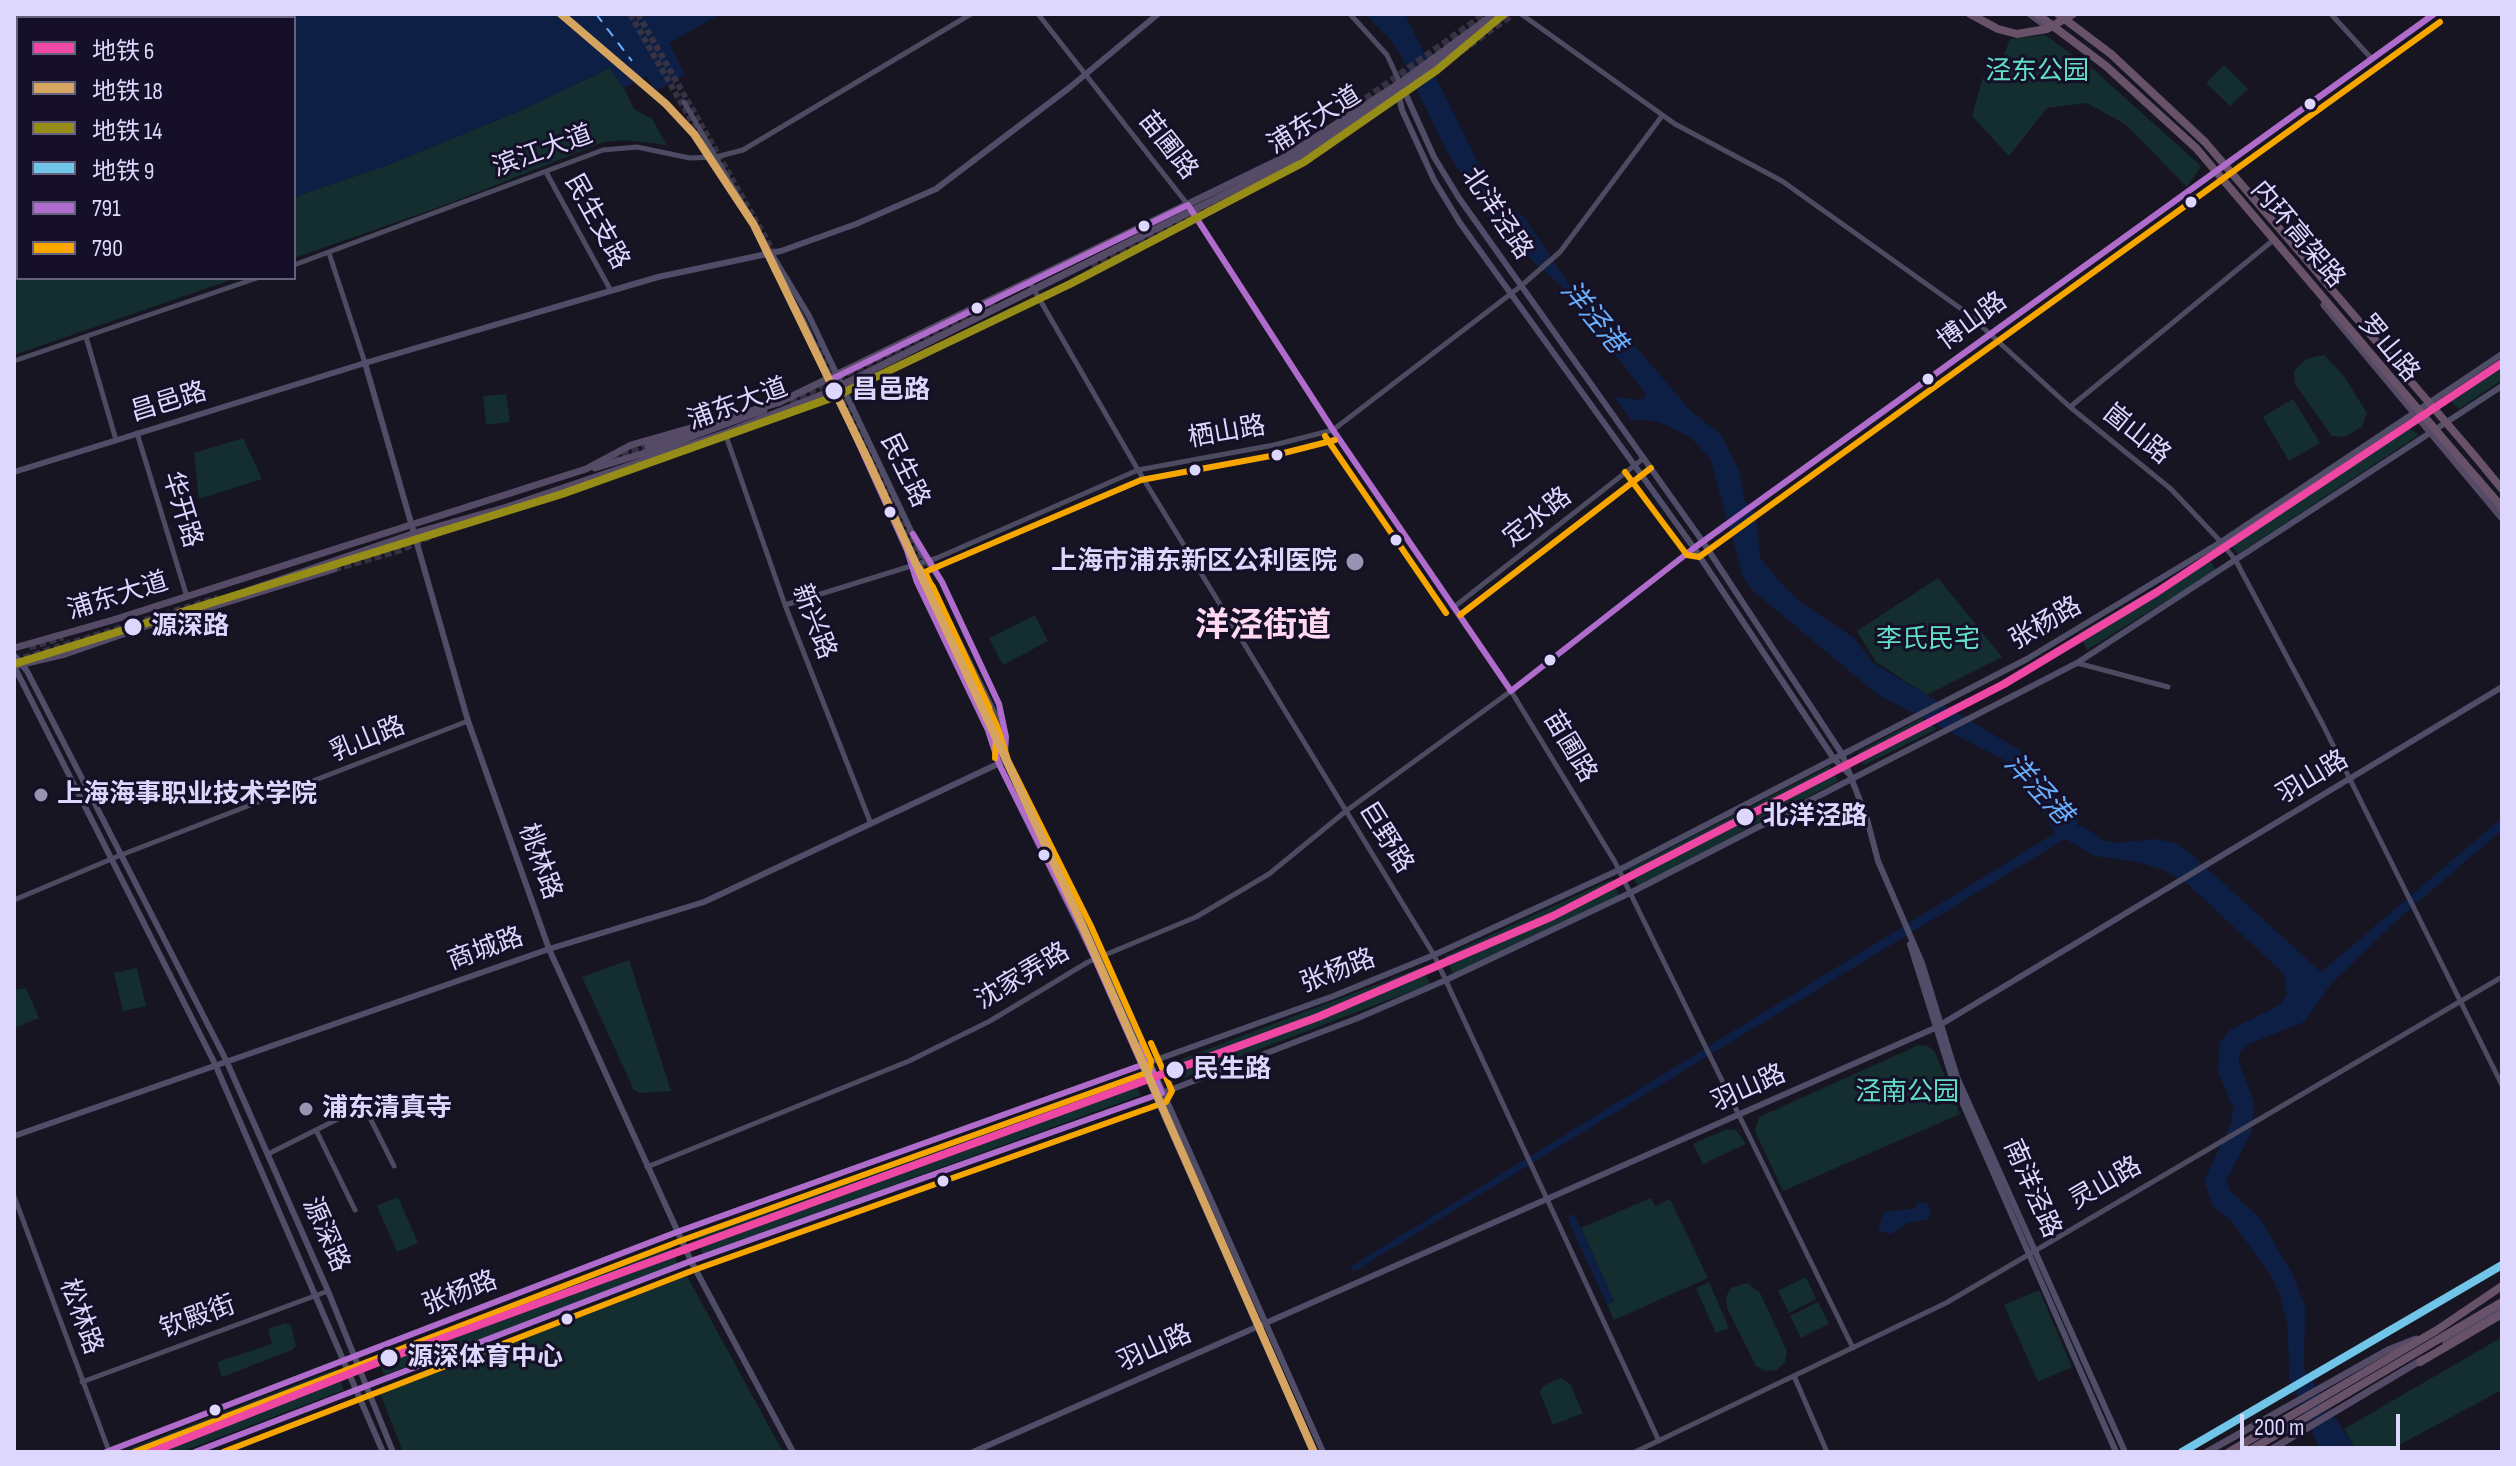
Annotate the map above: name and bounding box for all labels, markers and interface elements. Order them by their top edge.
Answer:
legend [16,16,296,280]
text: 地铁 6 [92,37,154,66]
park label: 泾东公园 [1985,56,2089,88]
text: 地铁 18 [92,77,163,106]
street label: 浦东大道 [1263,80,1367,162]
unlabelled marker [2302,96,2318,112]
street label: 苗圃路 [1131,106,1203,186]
text: 地铁 14 [92,117,162,146]
street label: 滨江大道 [489,120,597,184]
text: 地铁 9 [92,157,154,186]
street label: 北洋泾路 [1454,162,1538,266]
street label: 民生支路 [557,169,635,275]
street label: 内环高架路 [2243,175,2351,295]
text: 791 [92,194,121,223]
unlabelled marker [2183,194,2199,210]
unlabelled marker [1136,218,1152,234]
text: 790 [92,234,123,263]
water label: 洋泾港 [1552,275,1632,361]
street label: 博山路 [1932,286,2014,358]
unlabelled marker [969,300,985,316]
street label: 罗山路 [2351,309,2425,389]
unlabelled marker [1920,371,1936,387]
street label: 浦东大道 [684,373,792,437]
place label: 昌邑路 [852,375,930,407]
street label: 昌邑路 [127,377,211,429]
marker: 昌邑路 [823,380,845,402]
street label: 崮山路 [2096,398,2176,472]
street label: 栖山路 [1186,411,1268,455]
street label: 民生路 [873,429,935,513]
unlabelled marker [1269,447,1285,463]
unlabelled marker [1187,462,1203,478]
street label: 华开路 [155,468,207,552]
street label: 定水路 [1498,482,1578,554]
unlabelled marker [882,504,898,520]
unlabelled marker [1388,532,1404,548]
place label: 上海市浦东新区公利医院 [1051,546,1337,578]
marker: 上海市浦东新区公利医院 [1344,551,1366,573]
street label: 浦东大道 [64,567,172,627]
street label: 新兴路 [784,580,842,664]
street label: 张杨路 [2004,591,2088,657]
district label: 洋泾街道 [1195,607,1331,647]
place label: 源深路 [151,611,229,643]
marker: 源深路 [122,616,144,638]
park label: 李氏民宅 [1876,624,1980,656]
unlabelled marker [1542,652,1558,668]
street label: 苗圃路 [1536,706,1602,788]
street label: 乳山路 [326,711,410,769]
street label: 羽山路 [2272,745,2354,811]
water label: 洋泾港 [1996,748,2078,832]
place label: 上海海事职业技术学院 [57,779,317,811]
marker: 上海海事职业技术学院 [32,786,50,804]
street label: 巨野路 [1351,797,1419,879]
place label: 北洋泾路 [1763,801,1867,833]
marker: 北洋泾路 [1734,806,1756,828]
street label: 桃林路 [511,820,567,904]
unlabelled marker [1036,847,1052,863]
street label: 商城路 [444,922,528,978]
street label: 沈家弄路 [970,937,1076,1017]
street label: 张杨路 [1296,943,1380,1001]
place label: 民生路 [1193,1054,1271,1086]
marker: 民生路 [1164,1059,1186,1081]
street label: 羽山路 [1707,1059,1791,1119]
park label: 泾南公园 [1855,1077,1959,1109]
place label: 浦东清真寺 [322,1093,452,1125]
marker: 浦东清真寺 [297,1100,315,1118]
street label: 南洋泾路 [1996,1135,2066,1243]
street label: 灵山路 [2064,1151,2148,1217]
unlabelled marker [935,1173,951,1189]
street label: 源深路 [295,1193,355,1277]
street label: 张杨路 [418,1265,502,1323]
street label: 松林路 [52,1275,108,1359]
street label: 钦殿街 [156,1290,240,1346]
unlabelled marker [559,1311,575,1327]
street label: 羽山路 [1113,1319,1197,1379]
place label: 源深体育中心 [407,1342,563,1374]
marker: 源深体育中心 [378,1347,400,1369]
scale bar [2244,1398,2404,1448]
unlabelled marker [207,1402,223,1418]
text: 200 m [2254,1413,2305,1442]

